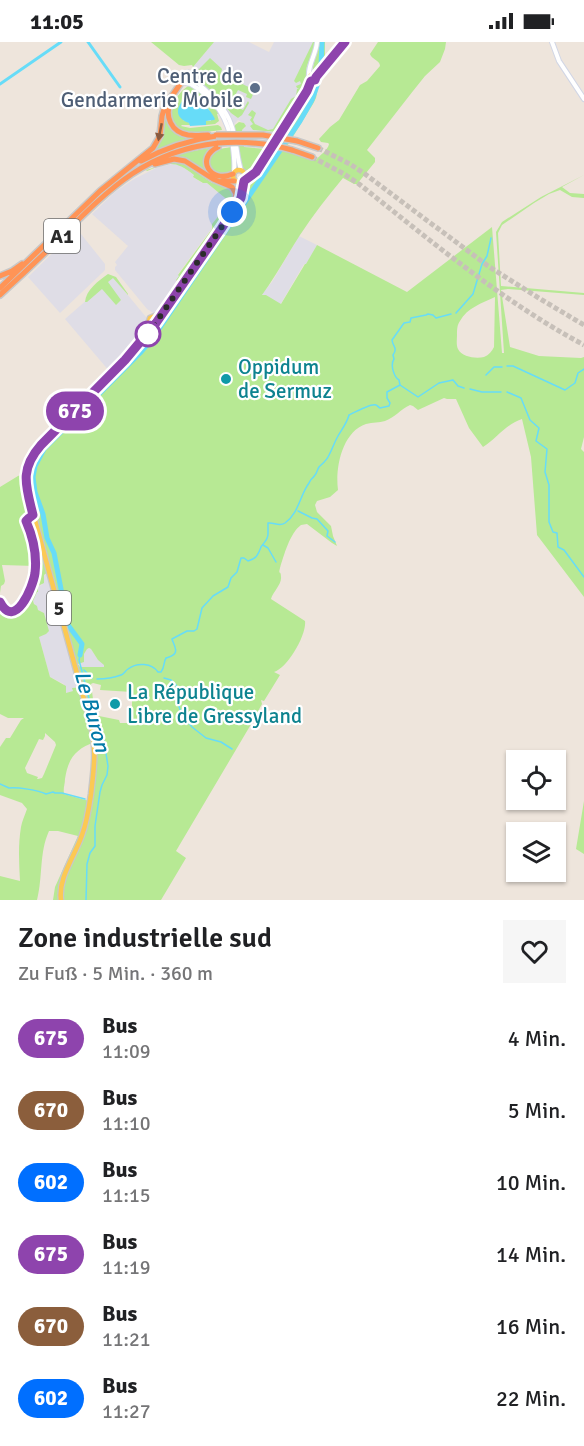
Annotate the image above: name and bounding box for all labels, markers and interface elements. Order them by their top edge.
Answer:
text: 11:05 [30,8,84,35]
place label: Centre de Gendarmerie Mobile [61,63,243,113]
marker: Centre de Gendarmerie Mobile [248,81,262,95]
one-way arrow [154,123,164,141]
your location [217,197,247,227]
road number: A1 [44,219,80,253]
unlabelled marker [135,321,161,347]
place label: Oppidum de Sermuz [238,354,332,404]
marker: Oppidum de Sermuz [219,372,233,386]
line badge: 675 [40,392,110,430]
text: 675 [58,398,92,424]
road number: 5 [47,591,71,625]
water label: Le Buron [69,667,117,756]
place label: La République Libre de Gressyland [127,679,302,729]
marker: La République Libre de Gressyland [108,697,122,711]
map controls [506,750,566,882]
button: locate [506,750,566,810]
button: layers [506,822,566,882]
button: heart [503,920,566,983]
text: Zone industrielle sud [18,921,272,955]
text: Zu Fuß · 5 Min. · 360 m [18,961,213,986]
text: Bus [102,1012,137,1039]
text: 675 [34,1025,68,1051]
text: 4 Min. [508,1025,566,1052]
text: 11:09 [102,1039,151,1064]
text: Bus [102,1084,137,1111]
text: 670 [34,1097,68,1123]
text: 5 Min. [508,1097,566,1124]
text: 11:10 [102,1111,151,1136]
text: Bus [102,1156,137,1183]
text: 602 [34,1169,68,1195]
text: 10 Min. [496,1169,566,1196]
text: 11:15 [102,1183,151,1208]
text: Bus [102,1228,137,1255]
text: 675 [34,1241,68,1267]
text: 14 Min. [496,1241,566,1268]
text: 11:19 [102,1255,151,1280]
text: Bus [102,1300,137,1327]
text: 670 [34,1313,68,1339]
text: 16 Min. [496,1313,566,1340]
text: 11:21 [102,1327,151,1352]
text: Bus [102,1372,137,1399]
text: 602 [34,1385,68,1411]
text: 22 Min. [496,1385,566,1412]
text: 11:27 [102,1399,151,1424]

